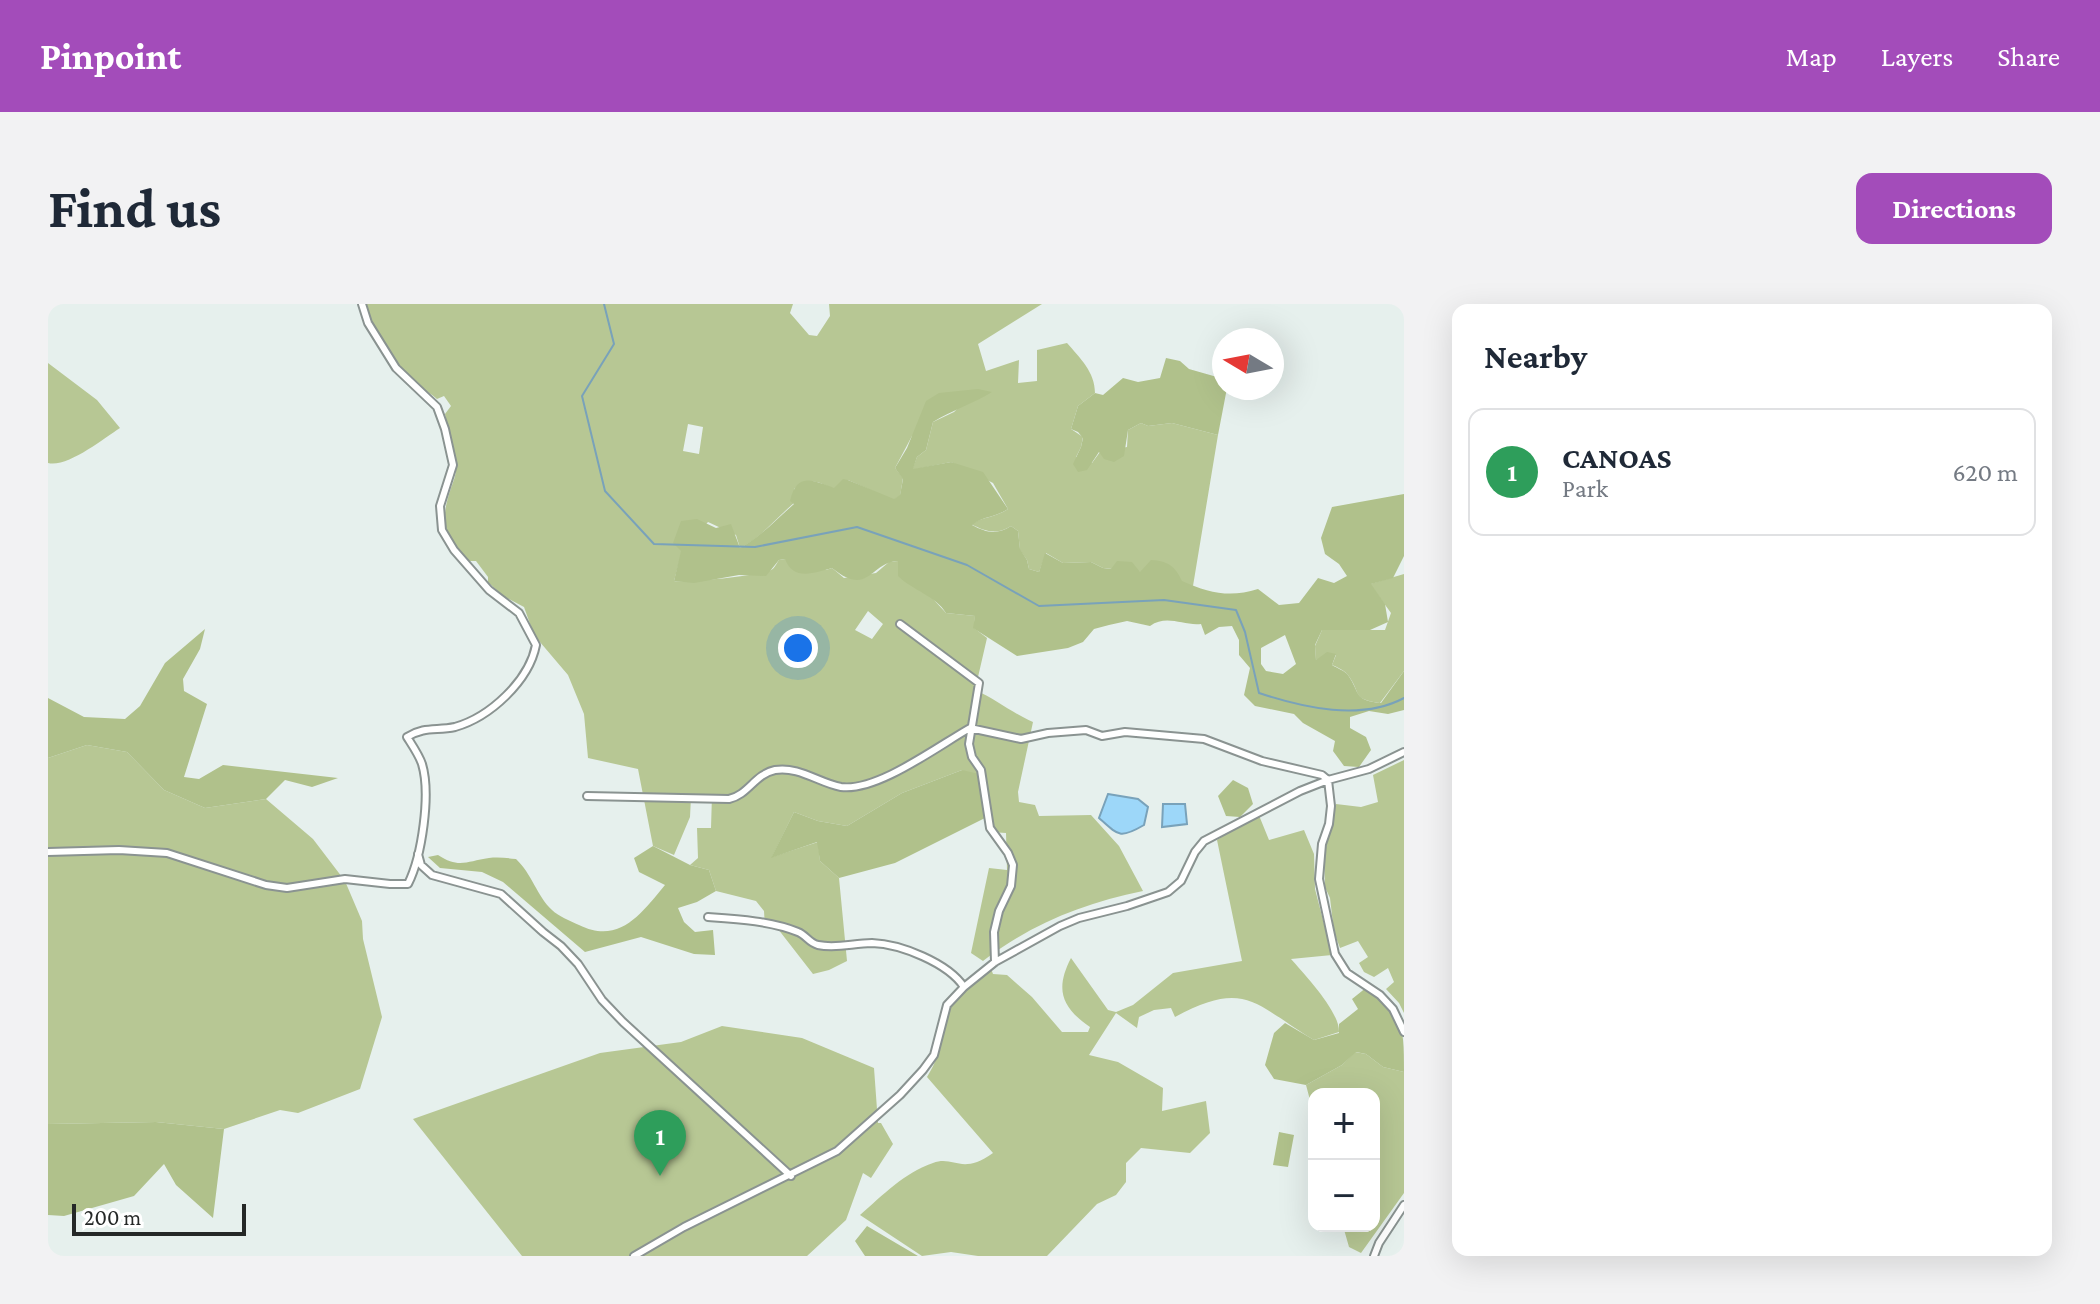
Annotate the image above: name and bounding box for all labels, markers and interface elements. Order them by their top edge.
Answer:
text: Pinpoint [40,35,181,77]
text: Map [1786,41,1837,72]
text: Layers [1881,41,1953,72]
text: Share [1997,41,2060,72]
button: Directions [1856,173,2052,244]
text: Find us [48,177,221,239]
north arrow [1212,328,1284,400]
text: Nearby [1484,338,1587,375]
text: CANOAS [1562,441,1671,474]
text: 1 [1507,458,1517,487]
text: 620 m [1952,458,2018,487]
text: Park [1562,474,1608,503]
your location [778,628,818,668]
map controls [1308,1088,1380,1232]
button: + [1308,1088,1380,1160]
pin: 1 [634,1110,686,1176]
button: − [1308,1160,1380,1232]
scale bar [72,1200,246,1236]
text: 200 m [84,1205,141,1230]

